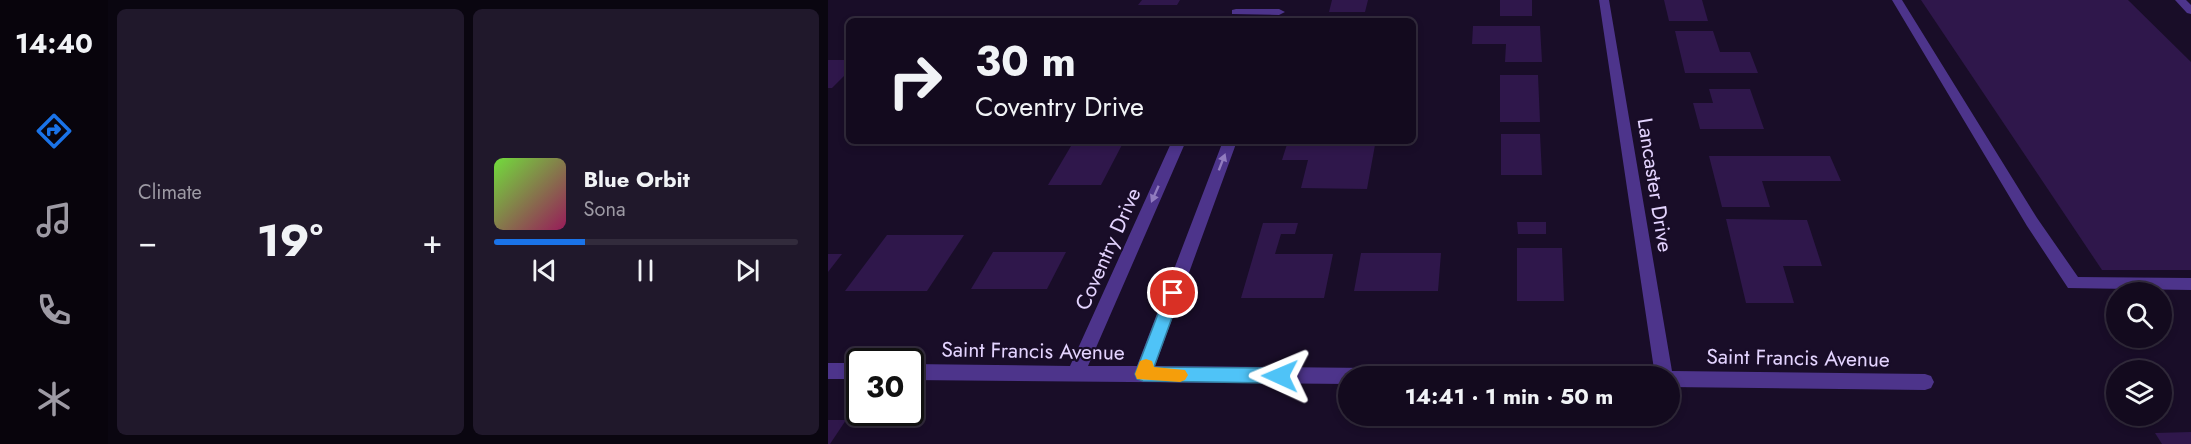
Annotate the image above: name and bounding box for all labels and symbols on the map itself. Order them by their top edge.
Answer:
street label: Lancaster Drive [1630,116,1680,254]
one-way arrow [1218,153,1227,171]
street label: Coventry Drive [1068,183,1148,315]
one-way arrow [1150,186,1160,204]
pin [1147,267,1198,318]
street label: Saint Francis Avenue [941,334,1125,368]
street label: Saint Francis Avenue [1706,341,1890,375]
position arrow [1248,344,1312,408]
speed limit sign: 30 [846,348,924,426]

